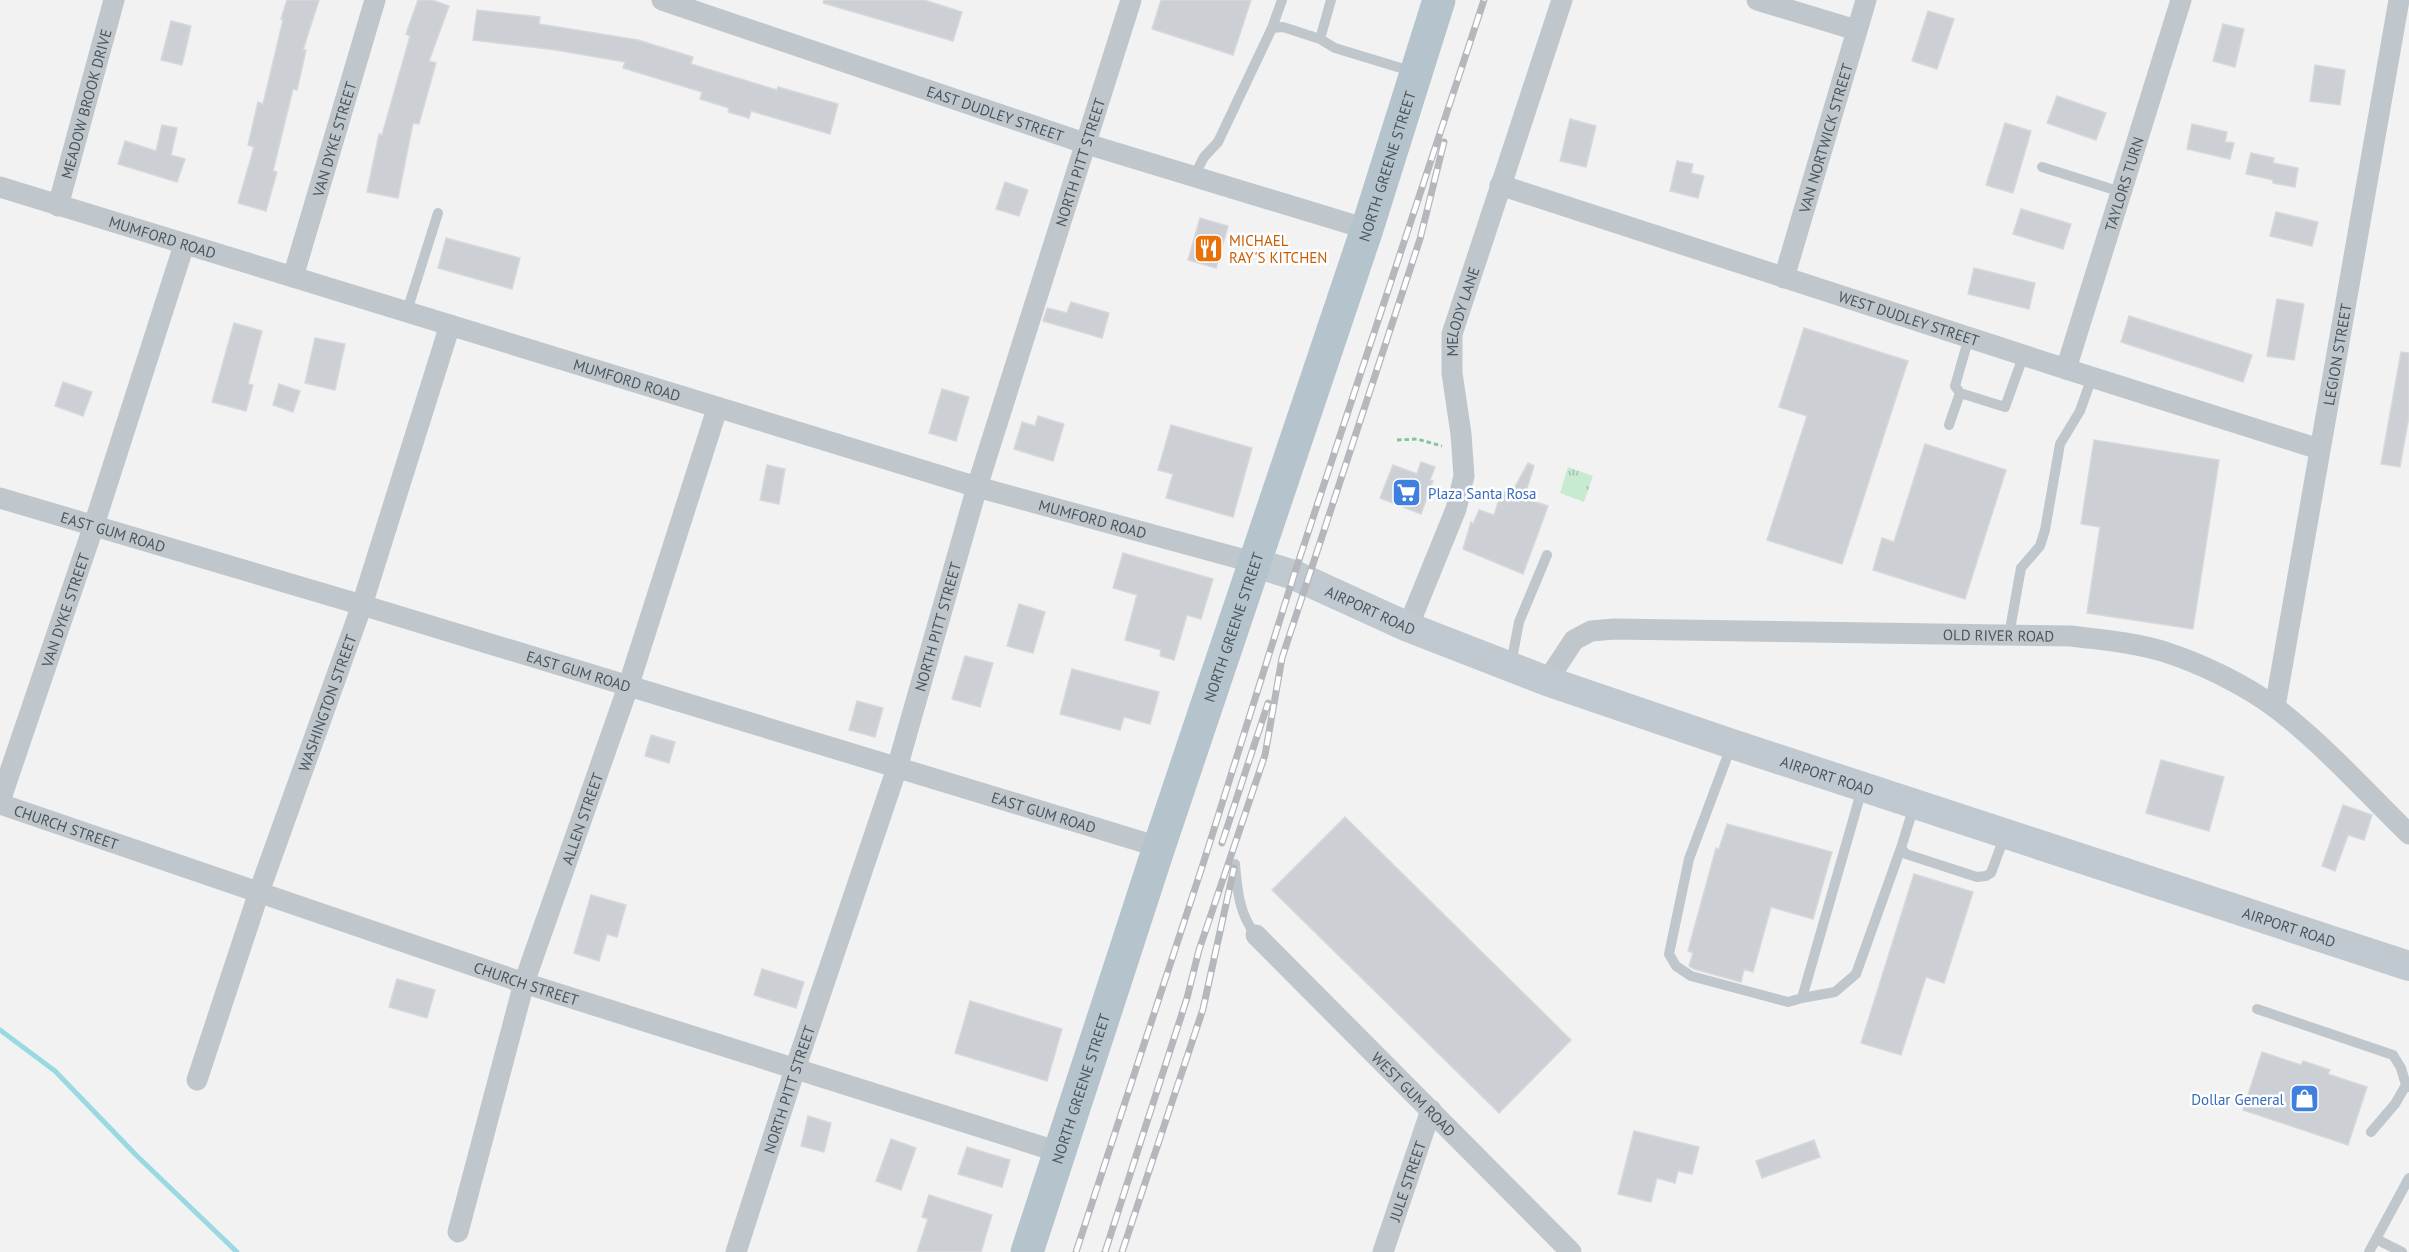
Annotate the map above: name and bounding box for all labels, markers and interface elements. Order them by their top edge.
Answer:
street label: MEADOW BROOK DRIVE [56,27,115,181]
street label: VAN NORTWICK STREET [1794,60,1857,216]
street label: VAN DYKE STREET [308,78,360,200]
street label: EAST DUDLEY STREET [924,81,1067,145]
street label: NORTH GREENE STREET [1354,88,1420,244]
street label: NORTH PITT STREET [1051,95,1109,229]
street label: TAYLORS TURN [2100,134,2147,233]
street label: MUMFORD ROAD [107,212,218,262]
place label: MICHAEL RAY'S KITCHEN [1229,231,1327,267]
restaurant icon: MICHAEL RAY'S KITCHEN [1192,233,1224,265]
street label: MELODY LANE [1442,264,1483,357]
street label: WEST DUDLEY STREET [1836,286,1982,350]
street label: LEGION STREET [2319,301,2355,407]
street label: MUMFORD ROAD [571,354,683,405]
supermarket icon: Plaza Santa Rosa [1391,477,1423,509]
place label: Plaza Santa Rosa [1428,484,1537,503]
street label: MUMFORD ROAD [1037,495,1149,542]
street label: EAST GUM ROAD [59,507,168,556]
street label: NORTH GREENE STREET [1199,549,1267,704]
street label: VAN DYKE STREET [37,550,94,670]
street label: NORTH PITT STREET [910,559,965,694]
street label: AIRPORT ROAD [1322,581,1418,639]
street label: OLD RIVER ROAD [1943,625,2054,645]
street label: WASHINGTON STREET [294,631,360,774]
street label: EAST GUM ROAD [524,646,633,696]
street label: AIRPORT ROAD [1778,751,1876,799]
street label: ALLEN STREET [557,769,607,867]
street label: EAST GUM ROAD [989,787,1098,837]
street label: CHURCH STREET [12,800,122,853]
street label: AIRPORT ROAD [2240,903,2338,951]
street label: CHURCH STREET [471,957,582,1009]
street label: NORTH GREENE STREET [1047,1010,1114,1166]
street label: NORTH PITT STREET [759,1022,819,1156]
street label: WEST GUM ROAD [1368,1048,1460,1140]
shop icon: Dollar General [2289,1083,2321,1115]
place label: Dollar General [2191,1090,2285,1109]
street label: JULE STREET [1384,1138,1430,1225]

